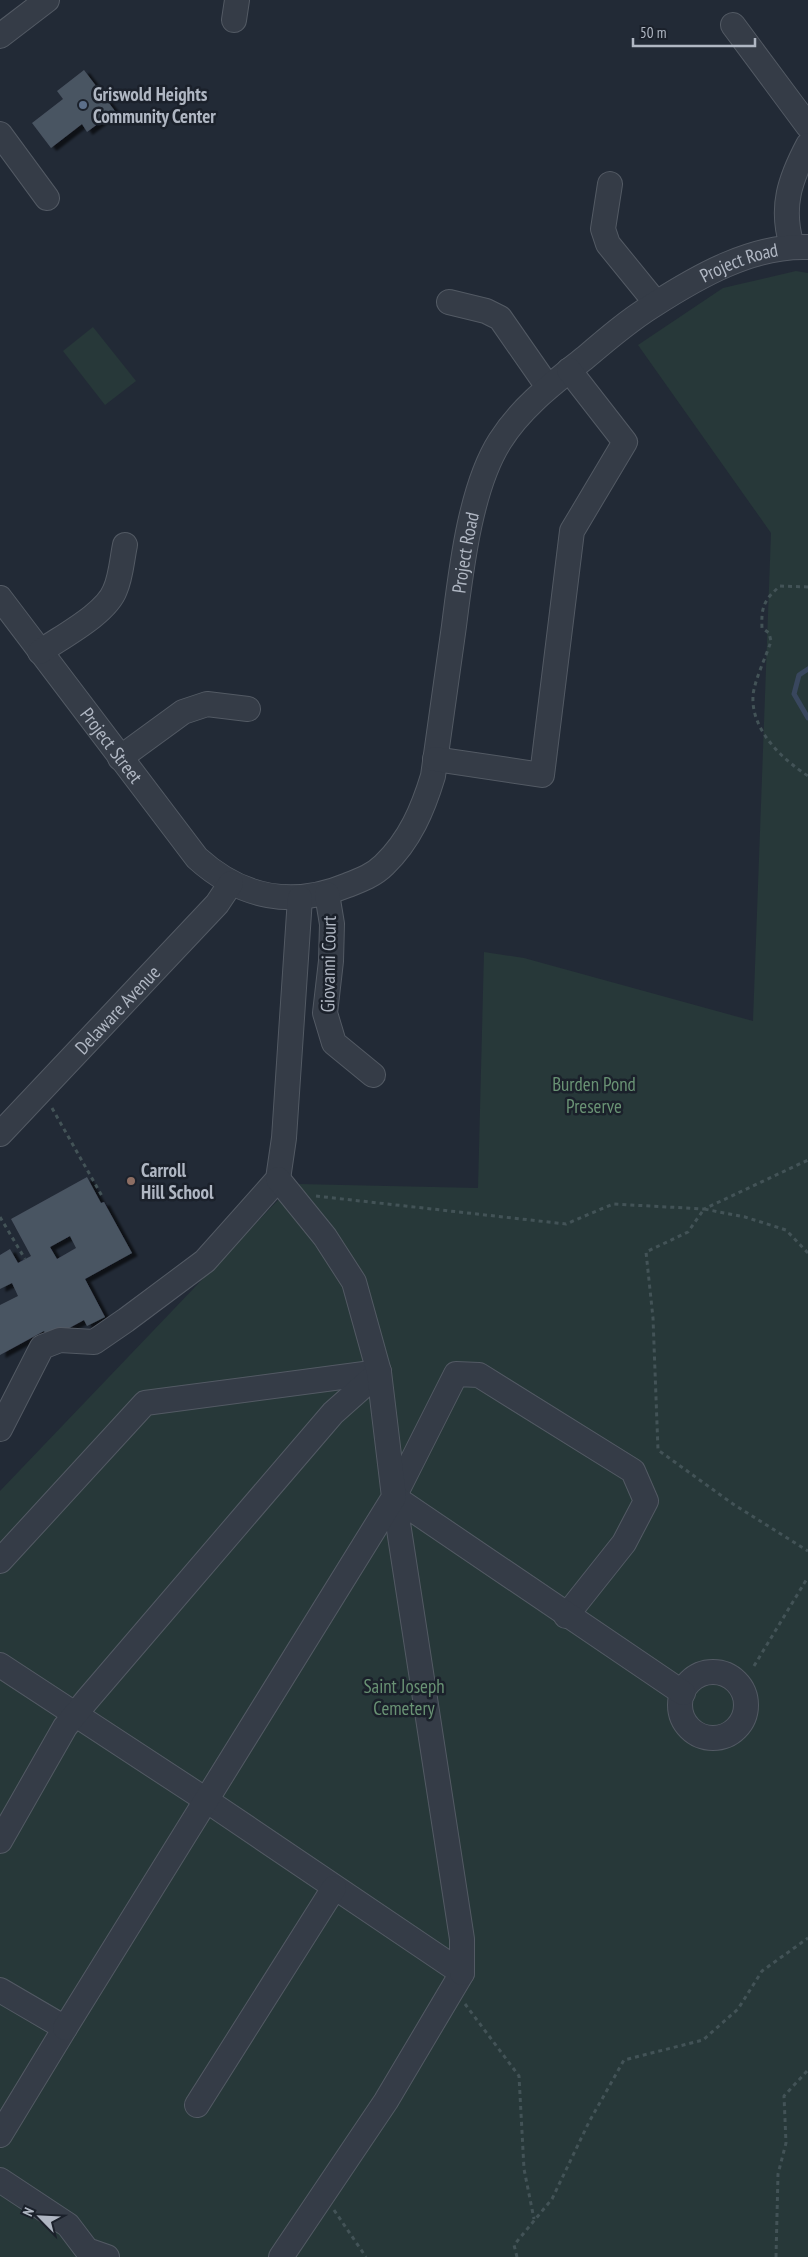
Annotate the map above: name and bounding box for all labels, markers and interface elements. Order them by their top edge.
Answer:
scale bar [633,15,756,47]
text: 50 m [640,23,666,42]
place label: Griswold Heights Community Center [93,82,216,128]
marker: Griswold Heights Community Center [77,99,89,111]
street label: Project Road [696,237,780,287]
street label: Project Road [446,510,484,595]
street label: Project Street [75,703,149,789]
street label: Giovanni Court [315,915,341,1013]
street label: Delaware Avenue [70,960,165,1059]
park label: Burden Pond Preserve [552,1072,636,1118]
place label: Carroll Hill School [141,1158,214,1204]
marker: Carroll Hill School [125,1175,137,1187]
park label: Saint Joseph Cemetery [363,1674,445,1720]
north arrow [15,2192,65,2242]
text: N [18,2205,38,2219]

